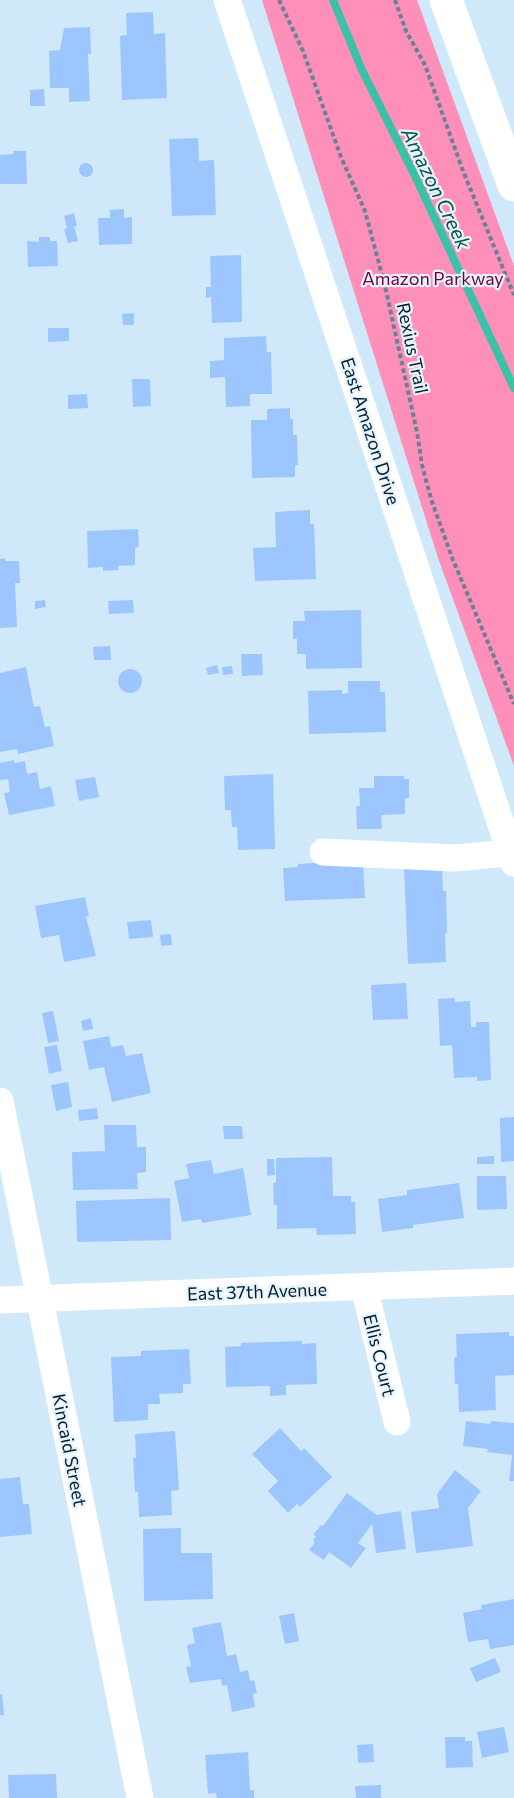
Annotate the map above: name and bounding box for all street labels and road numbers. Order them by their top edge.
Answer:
street label: Rexius Trail [393,300,433,396]
street label: East Amazon Drive [337,355,405,507]
street label: East 37th Avenue [187,1278,327,1304]
street label: Ellis Court [359,1312,401,1398]
street label: Kincaid Street [48,1392,92,1508]

